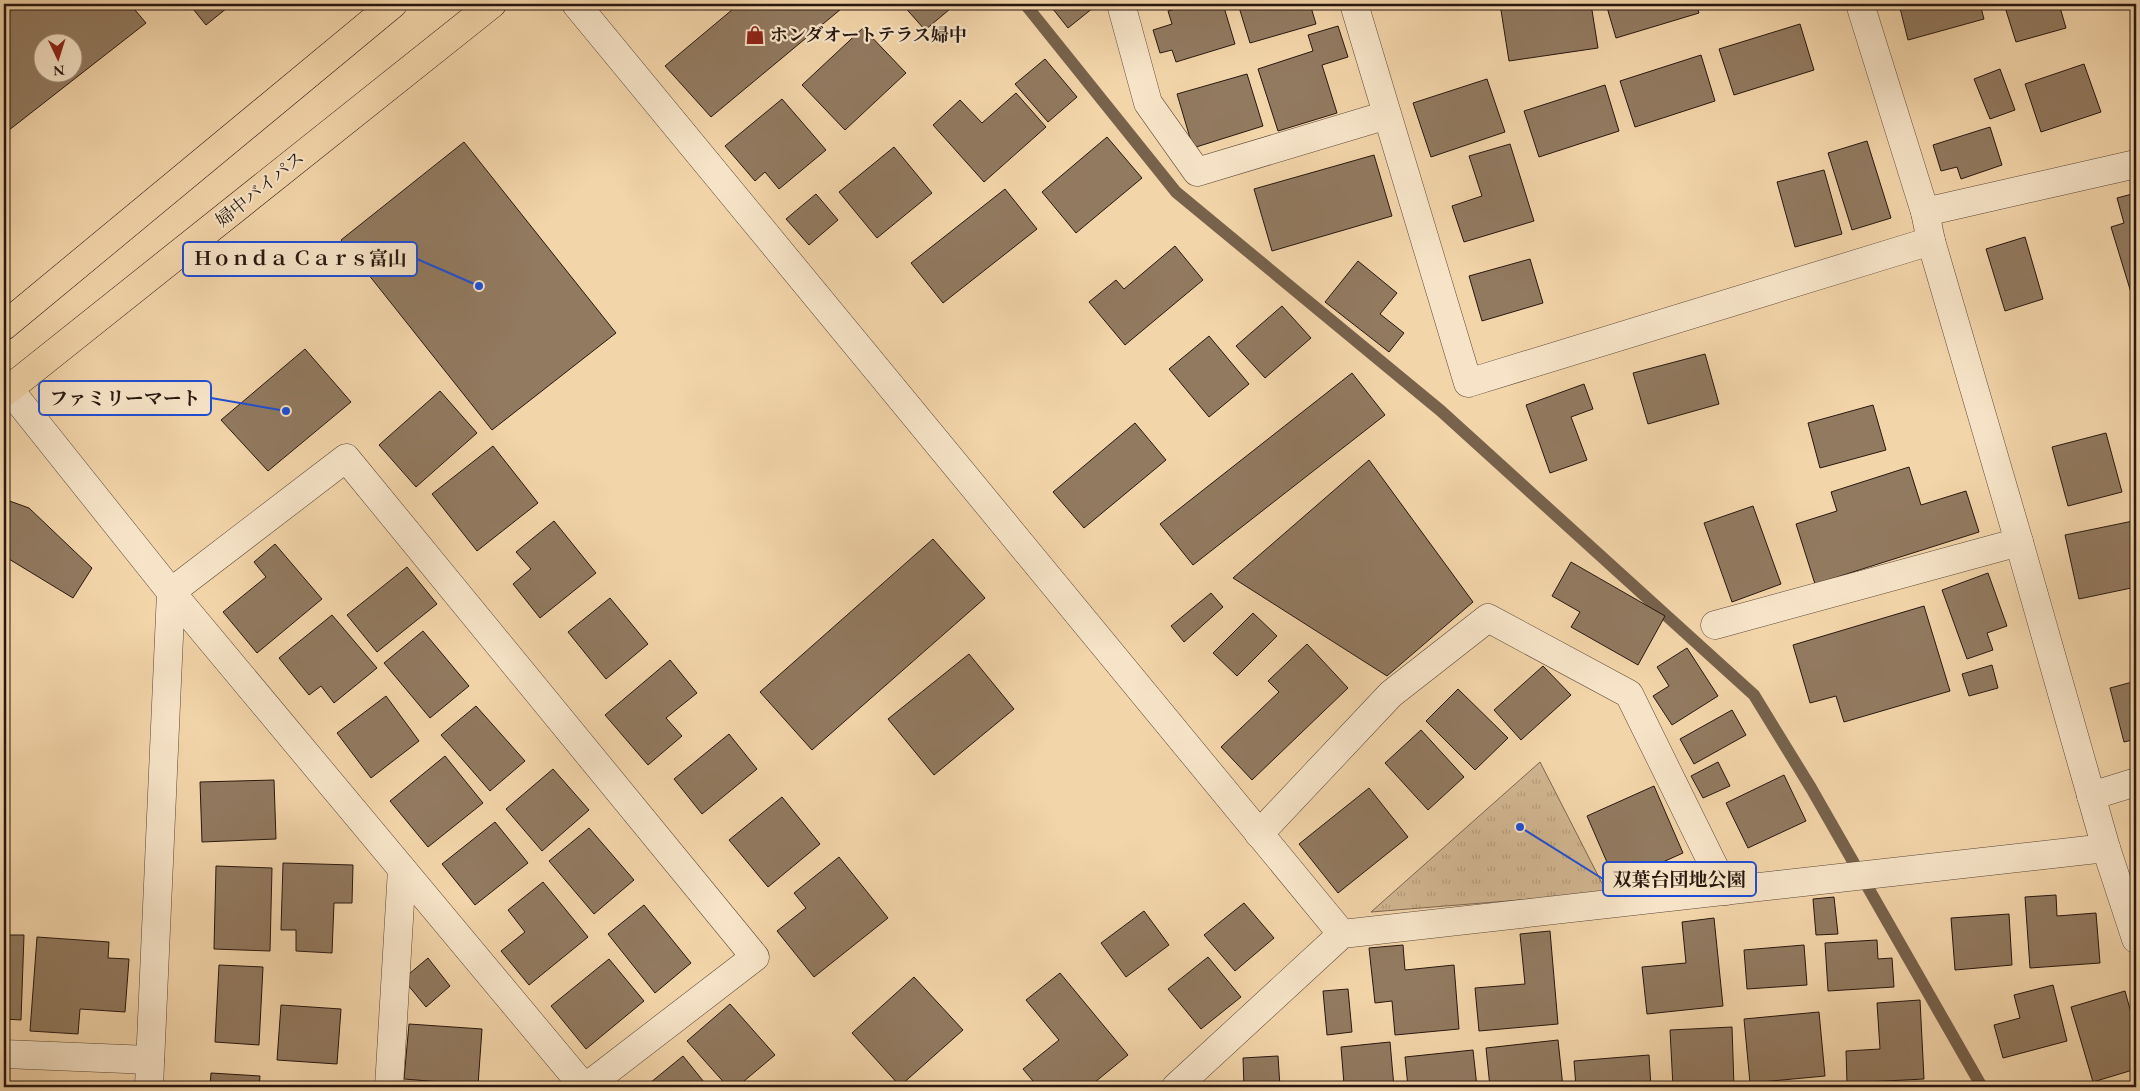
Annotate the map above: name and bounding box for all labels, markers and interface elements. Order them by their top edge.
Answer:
place label: ホンダオートテラス婦中 [770,23,967,46]
shop icon: ホンダオートテラス婦中 [744,24,766,46]
north arrow [32,32,82,82]
text: N [52,62,65,80]
street label: 婦中バイパス [211,146,309,231]
callout: Ｈｏｎｄａ Ｃａｒｓ富山 [183,242,417,276]
text: Ｈｏｎｄａ Ｃａｒｓ富山 [193,246,407,271]
callout: ファミリーマート [39,381,211,415]
text: ファミリーマート [49,386,201,411]
callout: 双葉台団地公園 [1603,862,1756,896]
text: 双葉台団地公園 [1612,867,1746,892]

